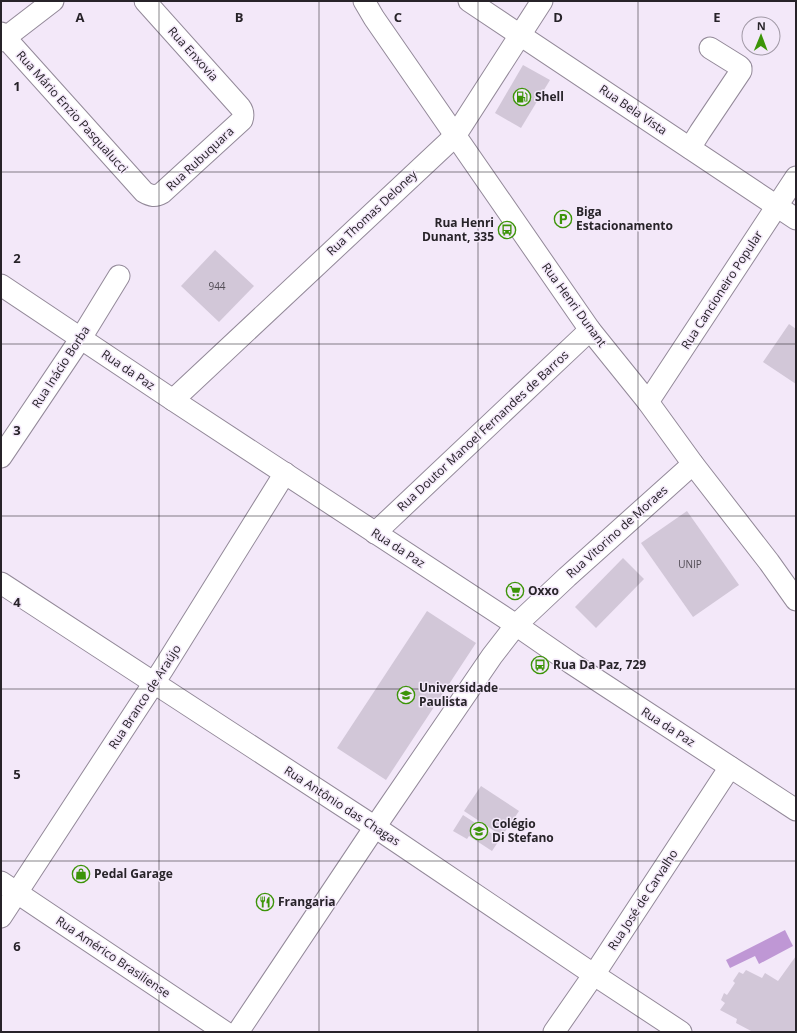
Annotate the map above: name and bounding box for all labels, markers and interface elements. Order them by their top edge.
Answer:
text: A [76,8,85,26]
text: B [235,8,244,26]
text: C [394,8,402,26]
text: D [553,8,563,26]
text: E [713,8,721,26]
north arrow [741,16,781,56]
text: N [757,18,766,33]
street label: Rua Enxovia [164,23,222,85]
street label: Rua Mário Enzio Pasqualucci [13,47,132,177]
text: 1 [13,77,21,95]
street label: Rua Bela Vista [596,81,671,139]
fuel station icon: Shell [512,87,532,107]
place label: Shell [535,88,564,105]
street label: Rua Rubuquara [162,123,237,195]
street label: Rua Thomas Deloney [323,165,421,259]
place label: Biga Estacionamento [576,203,673,234]
parking icon: Biga Estacionamento [553,209,573,229]
place label: Rua Henri Dunant, 335 [422,214,494,245]
bus stop icon: Rua Henri Dunant, 335 [497,220,517,240]
street label: Rua Cancioneiro Popular [677,227,766,352]
text: 2 [13,249,21,267]
street label: Rua Henri Dunant [538,259,611,350]
house number: 944 [208,279,226,293]
street label: Rua Inácio Borba [28,322,94,411]
street label: Rua da Paz [98,345,159,394]
street label: Rua Doutor Manoel Fernandes de Barros [393,346,572,515]
text: 3 [13,421,21,439]
street label: Rua Vitorino de Moraes [562,481,671,582]
street label: Rua da Paz [368,524,429,572]
house number: UNIP [678,557,702,571]
supermarket icon: Oxxo [505,581,525,601]
place label: Oxxo [528,582,559,599]
text: 4 [13,593,21,611]
street label: Rua Branco de Araújo [104,641,185,752]
bus stop icon: Rua Da Paz, 729 [530,655,550,675]
place label: Rua Da Paz, 729 [553,656,646,673]
place label: Universidade Paulista [419,679,498,710]
school or university icon: Universidade Paulista [396,685,416,705]
street label: Rua da Paz [638,703,699,751]
street label: Rua Antônio das Chagas [281,762,404,850]
text: 5 [13,765,21,783]
place label: Colégio Di Stefano [492,815,554,846]
school or university icon: Colégio Di Stefano [469,821,489,841]
street label: Rua José de Carvalho [604,846,682,953]
shop icon: Pedal Garage [71,864,91,884]
place label: Pedal Garage [94,865,173,882]
restaurant icon: Frangaria [255,892,275,912]
place label: Frangaria [278,893,336,910]
street label: Rua Américo Brasiliense [53,912,174,1001]
text: 6 [13,937,21,955]

